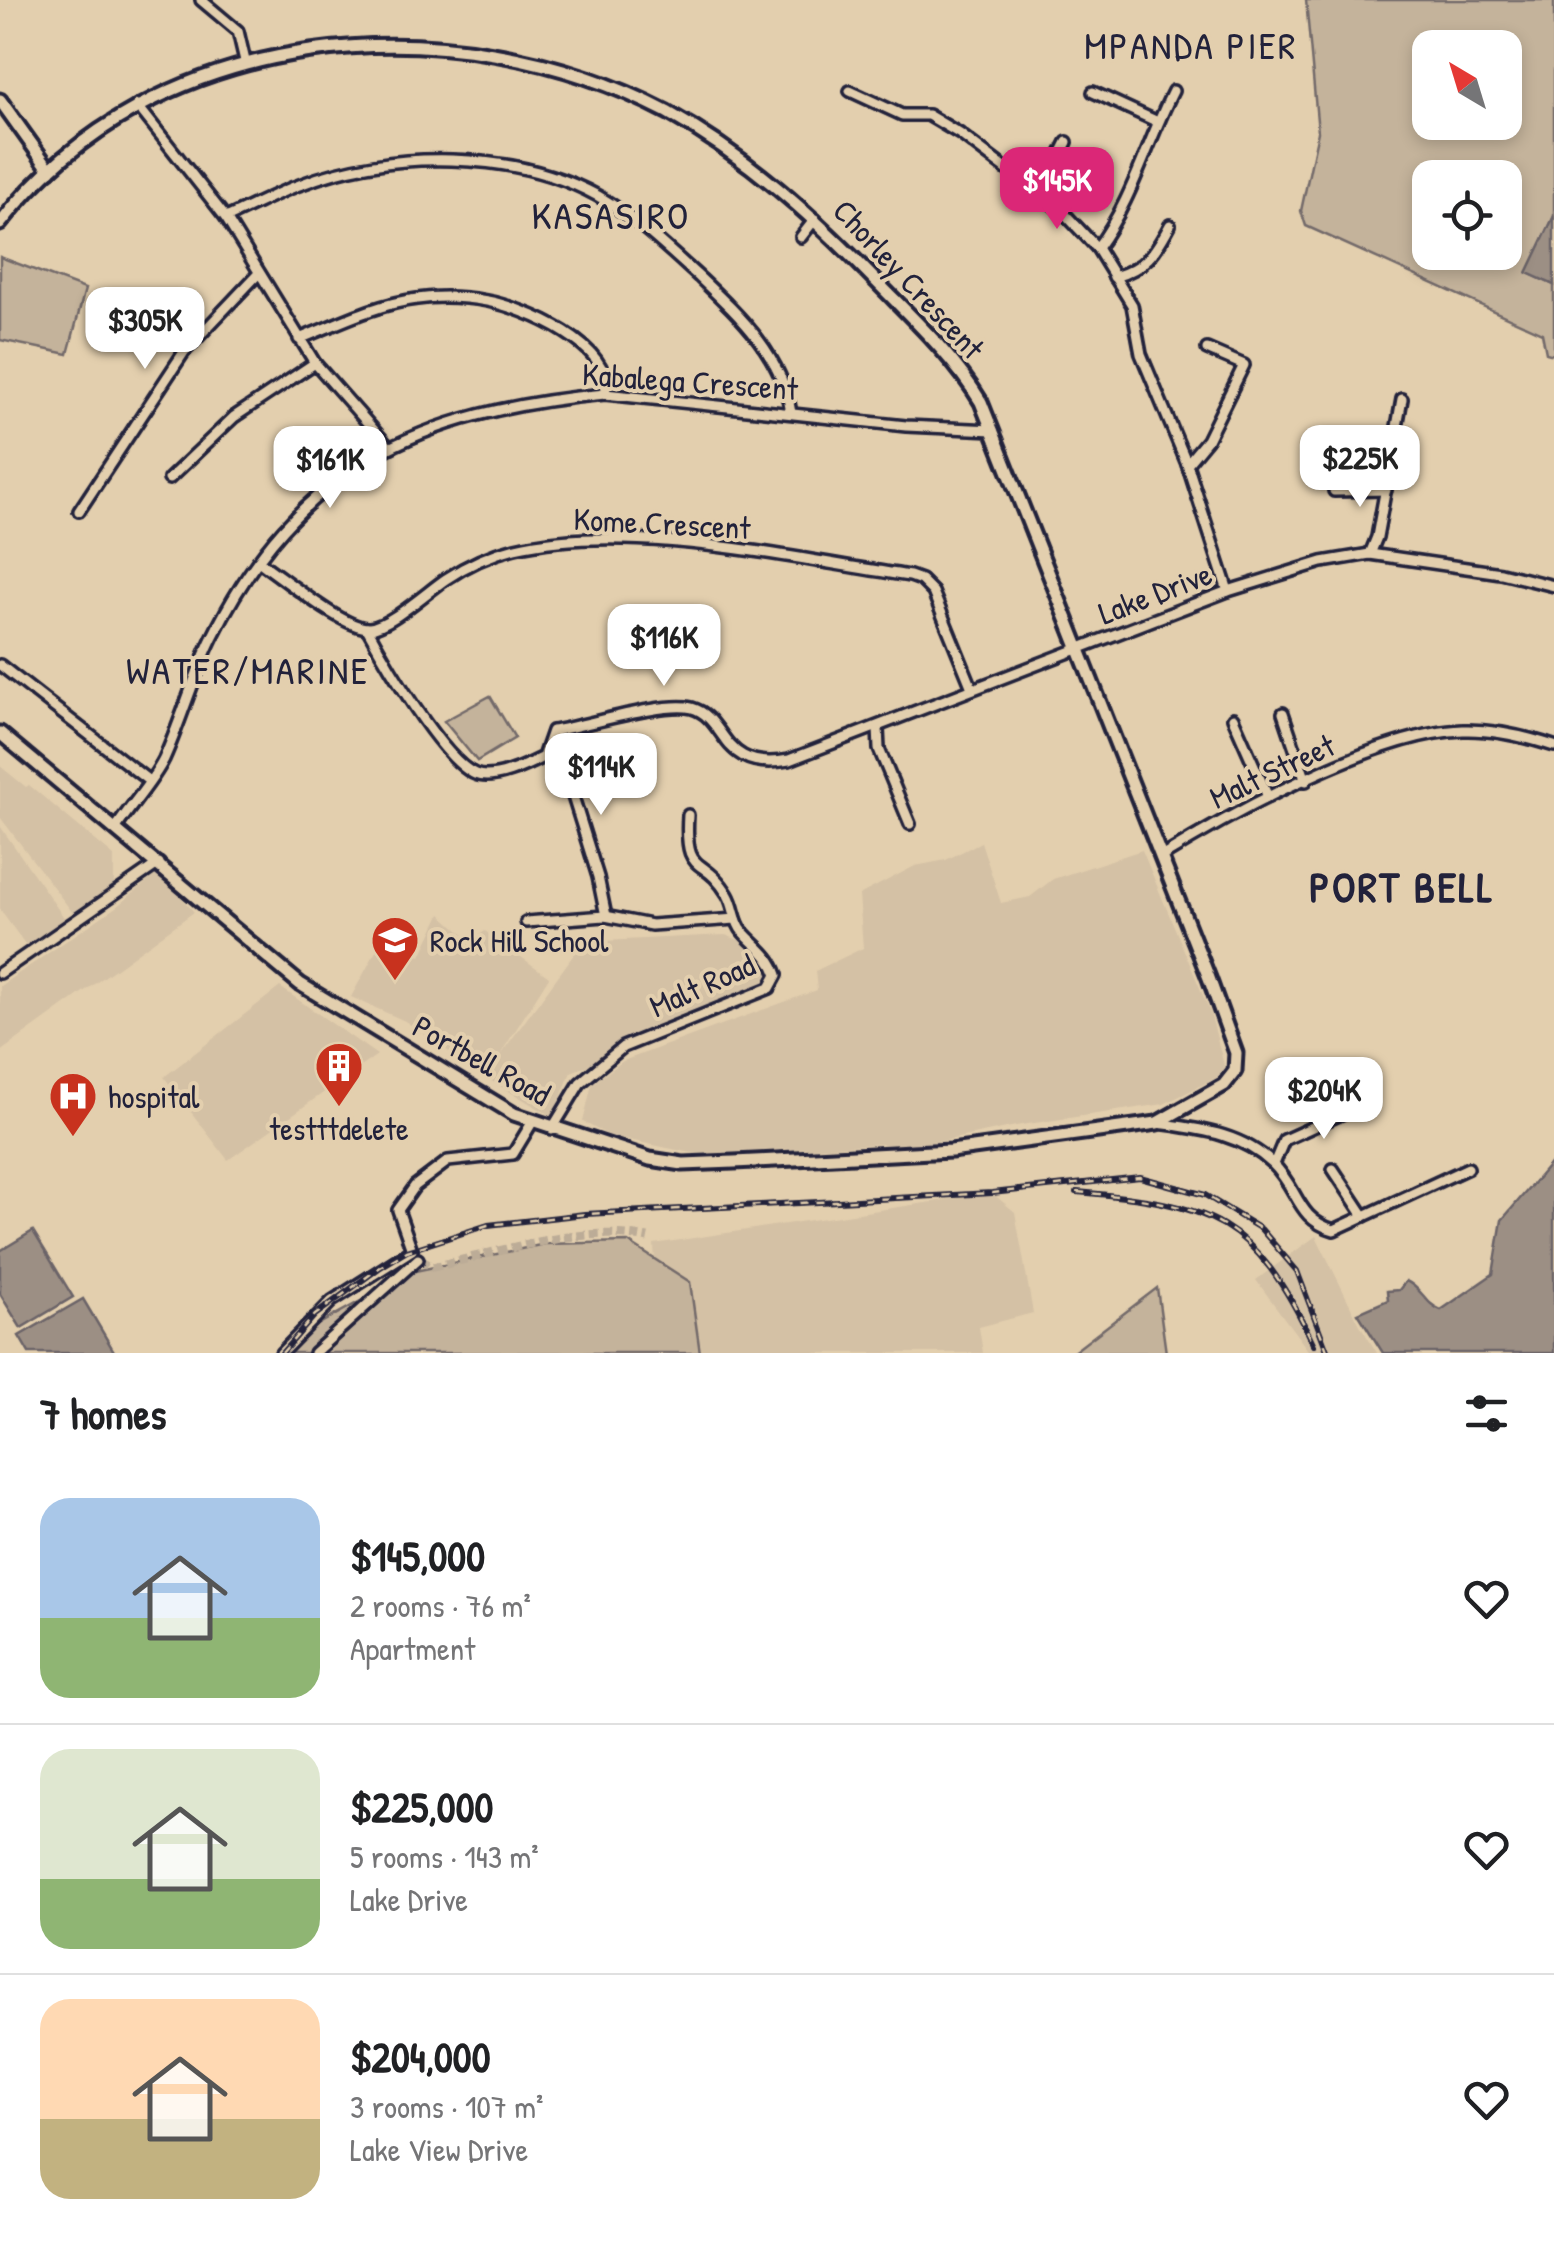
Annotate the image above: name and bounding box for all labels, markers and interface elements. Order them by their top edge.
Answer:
district label: MPANDA PIER [1084,19,1298,71]
north arrow [1412,30,1522,140]
map controls [1412,30,1522,270]
pin: $145K [987,147,1127,232]
text: $145K [1022,158,1092,201]
button: locate [1412,160,1522,270]
district label: KASASIRO [531,189,691,241]
street label: Chorley Crescent [824,190,995,369]
pin: $305K [75,287,215,372]
text: $305K [107,298,183,341]
street label: Kabalega Crescent [581,352,800,410]
pin: $225K [1290,425,1430,510]
pin: $161K [260,426,400,511]
text: $225K [1322,436,1398,479]
text: $161K [296,437,364,480]
street label: Kome Crescent [572,497,753,549]
street label: Lake Drive [1092,552,1218,634]
pin: $116K [594,604,734,689]
text: $116K [630,615,698,658]
district label: WATER/MARINE [126,644,370,696]
street label: Malt Street [1203,723,1342,819]
pin: $114K [531,733,671,818]
text: $114K [567,744,635,787]
district label: PORT BELL [1309,858,1495,915]
school or university icon: Rock Hill School [369,914,421,982]
place label: Rock Hill School [430,919,609,962]
street label: Malt Road [643,943,761,1027]
street label: Portbell Road [405,1005,559,1115]
building icon: testttdelete [313,1040,365,1108]
pin: $204K [1254,1057,1394,1142]
text: $204K [1287,1068,1361,1111]
hospital icon: hospital [47,1070,99,1138]
place label: hospital [108,1075,200,1118]
place label: testttdelete [269,1107,409,1150]
text: 7 homes [40,1385,166,1442]
icon: filters [1459,1386,1514,1441]
text: $145,000 [350,1527,485,1584]
icon: home [120,1538,240,1658]
icon: heart [1459,1571,1514,1626]
text: 2 rooms · 76 m² [350,1584,531,1627]
text: Apartment [350,1627,475,1670]
text: $225,000 [350,1778,493,1835]
icon: home [120,1789,240,1909]
icon: heart [1459,1822,1514,1877]
text: 5 rooms · 143 m² [350,1835,539,1878]
text: Lake Drive [350,1878,468,1921]
text: $204,000 [350,2028,490,2085]
icon: home [120,2039,240,2159]
icon: heart [1459,2072,1514,2127]
text: 3 rooms · 107 m² [350,2085,543,2128]
text: Lake View Drive [350,2128,528,2171]

